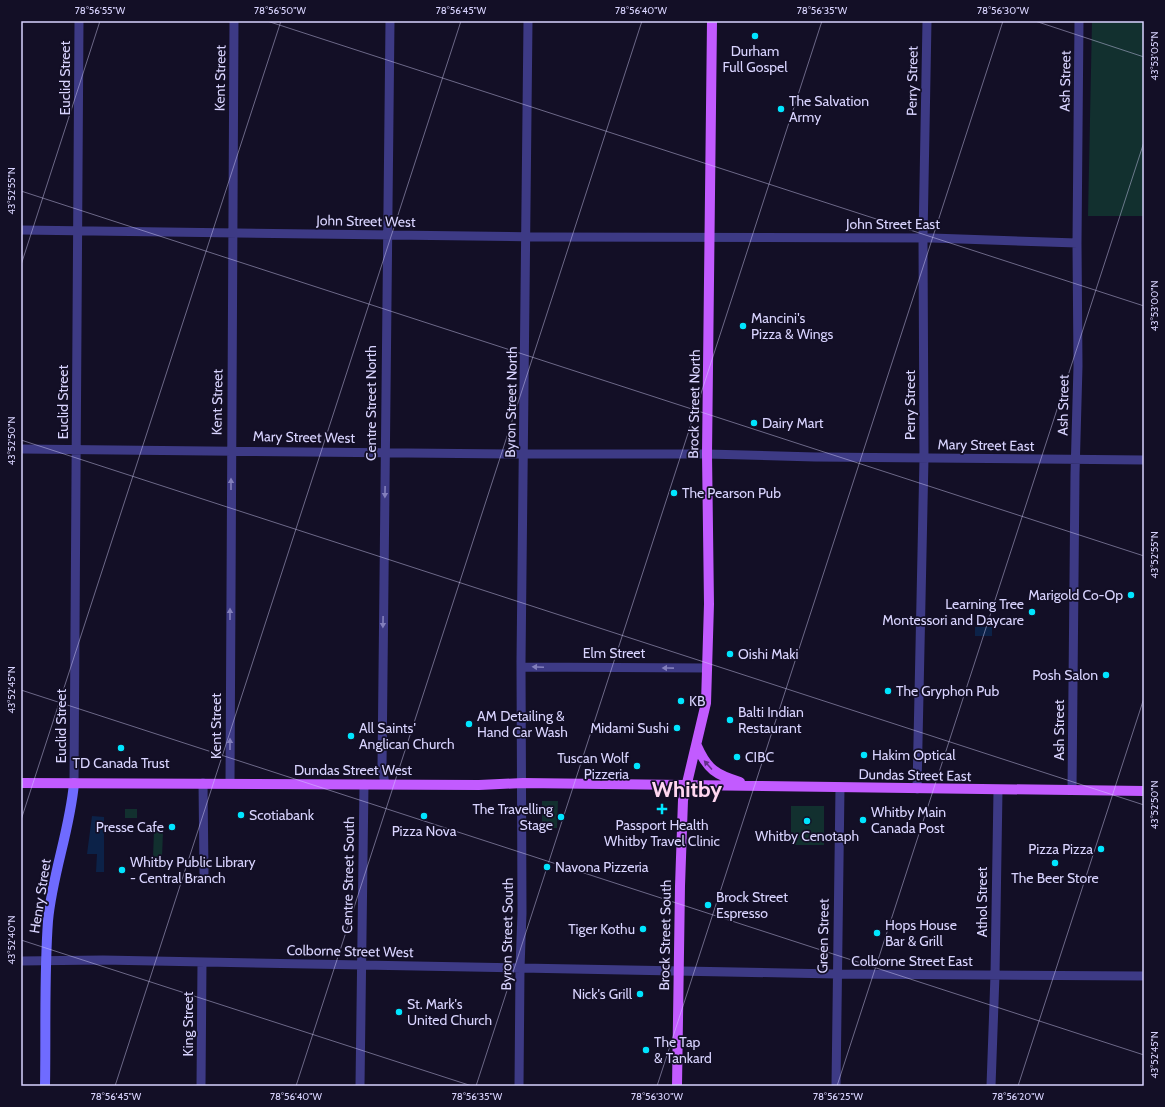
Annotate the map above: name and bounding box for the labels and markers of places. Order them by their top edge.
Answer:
marker: Durham Full Gospel [750,31,760,41]
place label: Durham Full Gospel [723,42,788,76]
place label: The Salvation Army [789,92,869,126]
marker: The Salvation Army [776,104,786,114]
place label: Mancini's Pizza & Wings [751,309,834,343]
marker: Mancini's Pizza & Wings [738,321,748,331]
place label: Dairy Mart [762,414,824,432]
marker: Dairy Mart [749,418,759,428]
place label: The Pearson Pub [682,484,781,502]
marker: The Pearson Pub [669,488,679,498]
place label: Marigold Co-Op [1028,586,1123,604]
marker: Marigold Co-Op [1126,590,1136,600]
place label: Learning Tree Montessori and Daycare [882,595,1024,629]
marker: Learning Tree Montessori and Daycare [1027,607,1037,617]
place label: Oishi Maki [738,645,798,663]
marker: Oishi Maki [725,649,735,659]
place label: Posh Salon [1032,666,1098,684]
marker: Posh Salon [1101,670,1111,680]
place label: The Gryphon Pub [896,682,999,700]
marker: The Gryphon Pub [883,686,893,696]
place label: KB [689,692,705,710]
marker: KB [676,696,686,706]
place label: Balti Indian Restaurant [738,703,804,737]
place label: AM Detailing & Hand Car Wash [477,707,568,741]
marker: Balti Indian Restaurant [725,715,735,725]
place label: All Saints' Anglican Church [359,719,454,753]
marker: AM Detailing & Hand Car Wash [464,719,474,729]
place label: Midami Sushi [590,719,669,737]
marker: Midami Sushi [672,723,682,733]
marker: All Saints' Anglican Church [346,731,356,741]
marker: TD Canada Trust [116,743,126,753]
place label: Hakim Optical [872,746,956,764]
place label: CIBC [745,748,775,766]
place label: Tuscan Wolf Pizzeria [557,749,629,783]
marker: Hakim Optical [859,750,869,760]
marker: CIBC [732,752,742,762]
place label: TD Canada Trust [73,754,170,772]
marker: Tuscan Wolf Pizzeria [632,761,642,771]
place label: The Travelling Stage [472,800,554,834]
marker: Passport Health Whitby Travel Clinic [656,803,668,815]
place label: Whitby Main Canada Post [871,803,946,837]
place label: Scotiabank [249,806,315,824]
marker: Scotiabank [236,810,246,820]
marker: Pizza Nova [419,811,429,821]
marker: The Travelling Stage [556,812,566,822]
marker: Whitby Main Canada Post [858,815,868,825]
place label: Passport Health Whitby Travel Clinic [604,816,720,850]
marker: Whitby Cenotaph [802,816,812,826]
place label: Presse Cafe [96,818,164,836]
marker: Presse Cafe [167,822,177,832]
place label: Pizza Nova [392,822,457,840]
place label: Whitby Cenotaph [755,827,859,845]
place label: Pizza Pizza [1028,840,1093,858]
marker: Pizza Pizza [1096,844,1106,854]
place label: Whitby Public Library - Central Branch [130,853,255,887]
place label: Navona Pizzeria [555,858,649,876]
marker: The Beer Store [1050,858,1060,868]
marker: Navona Pizzeria [542,862,552,872]
marker: Whitby Public Library - Central Branch [117,865,127,875]
place label: The Beer Store [1011,869,1099,887]
place label: Brock Street Espresso [716,888,788,922]
marker: Brock Street Espresso [703,900,713,910]
place label: Hops House Bar & Grill [885,916,957,950]
place label: Tiger Kothu [568,920,635,938]
marker: Tiger Kothu [638,924,648,934]
marker: Hops House Bar & Grill [872,928,882,938]
place label: Nick's Grill [572,985,633,1003]
marker: Nick's Grill [635,989,645,999]
place label: St. Mark's United Church [407,995,492,1029]
marker: St. Mark's United Church [394,1007,404,1017]
place label: The Tap & Tankard [654,1033,712,1067]
marker: The Tap & Tankard [641,1045,651,1055]

